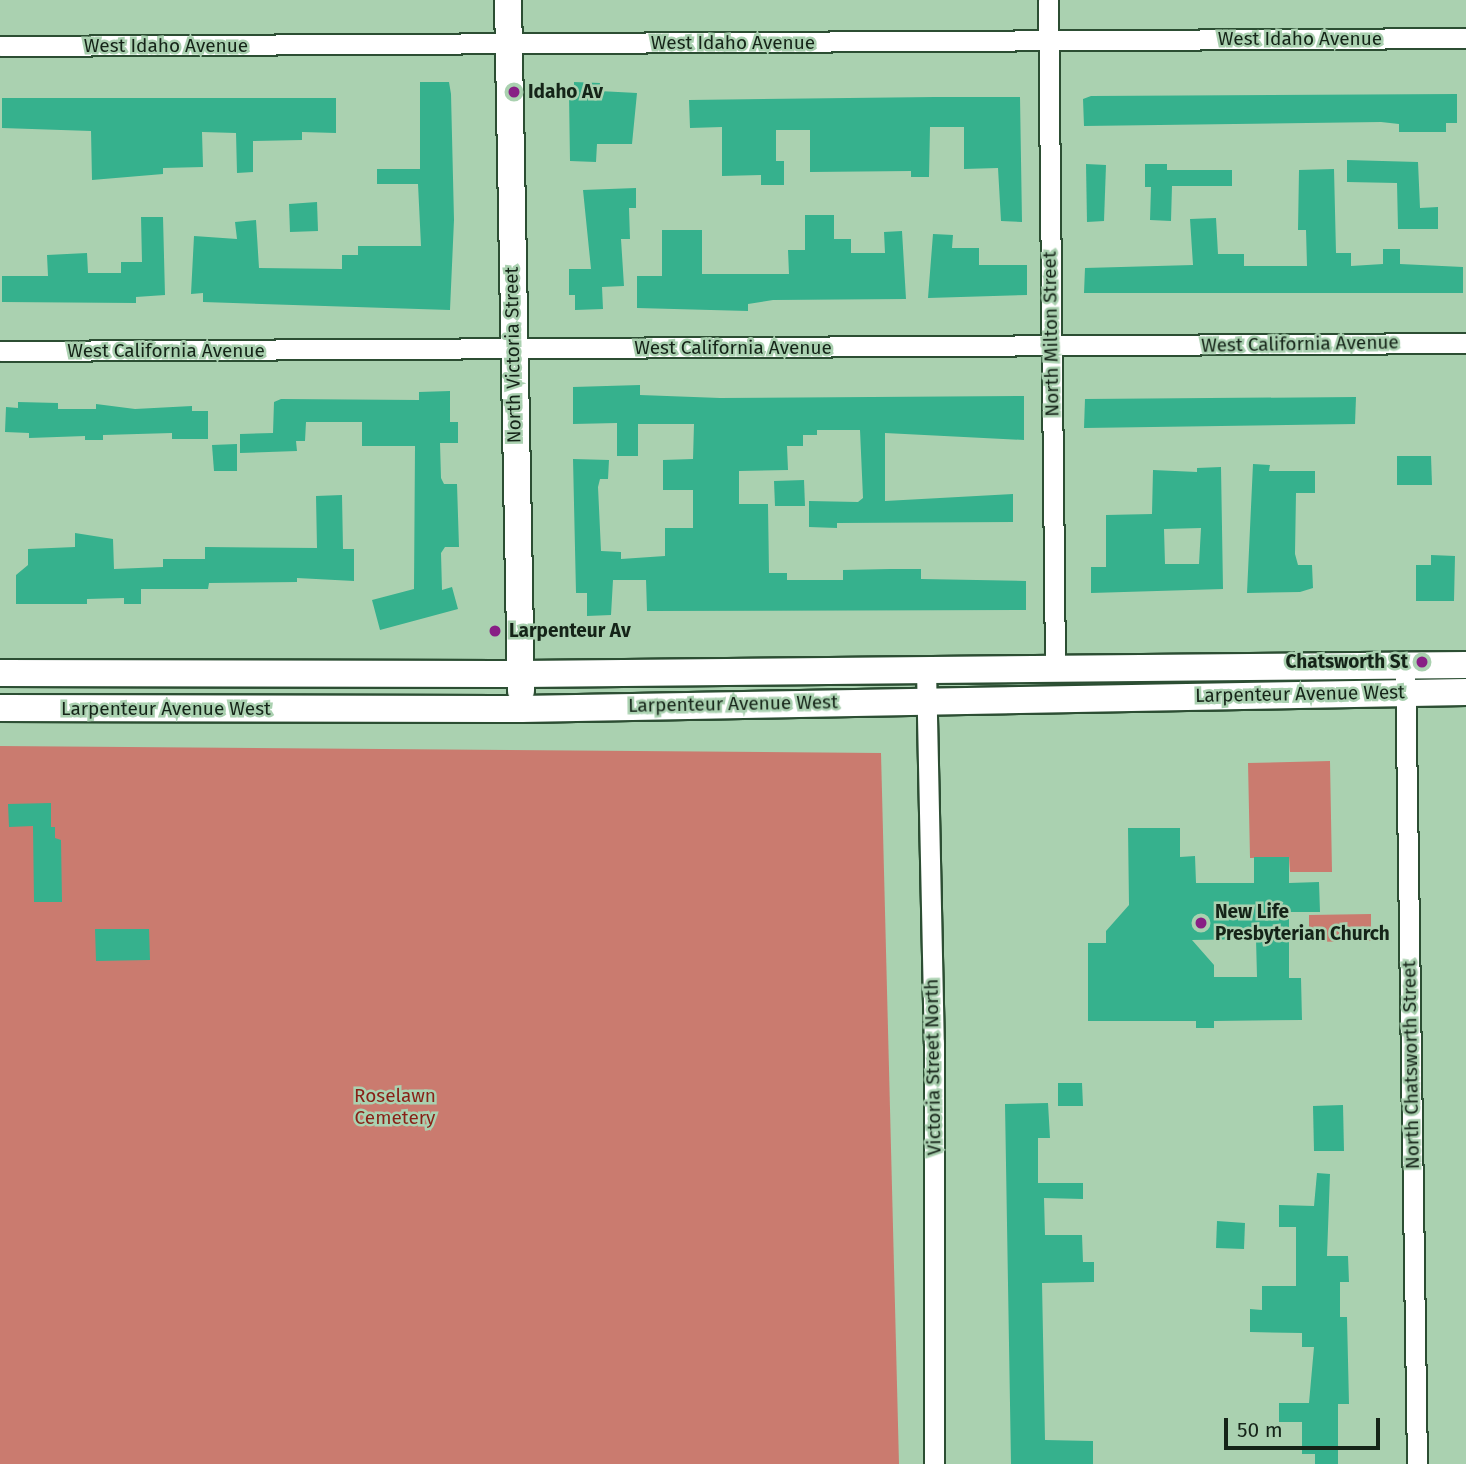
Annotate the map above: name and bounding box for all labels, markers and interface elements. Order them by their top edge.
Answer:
street label: West Idaho Avenue [1218,28,1382,50]
street label: West Idaho Avenue [651,32,815,54]
street label: West Idaho Avenue [84,35,248,57]
place label: Idaho Av [528,81,603,103]
marker: Idaho Av [506,84,522,100]
street label: North Milton Street [1038,251,1064,417]
street label: North Victoria Street [500,266,526,444]
street label: West California Avenue [1201,331,1399,357]
street label: West California Avenue [634,337,832,359]
street label: West California Avenue [67,340,265,362]
place label: Larpenteur Av [509,620,631,642]
marker: Larpenteur Av [487,623,503,639]
place label: Chatsworth St [1286,651,1408,673]
marker: Chatsworth St [1414,654,1430,670]
street label: Larpenteur Avenue West [1195,681,1405,707]
street label: Larpenteur Avenue West [628,691,838,717]
street label: Larpenteur Avenue West [61,698,271,720]
place label: New Life Presbyterian Church [1215,901,1390,945]
marker: New Life Presbyterian Church [1193,915,1209,931]
street label: North Chatsworth Street [1398,961,1424,1169]
street label: Victoria Street North [920,978,946,1156]
park label: Roselawn Cemetery [354,1085,436,1129]
scale bar [1228,1404,1384,1448]
text: 50 m [1237,1417,1283,1443]

